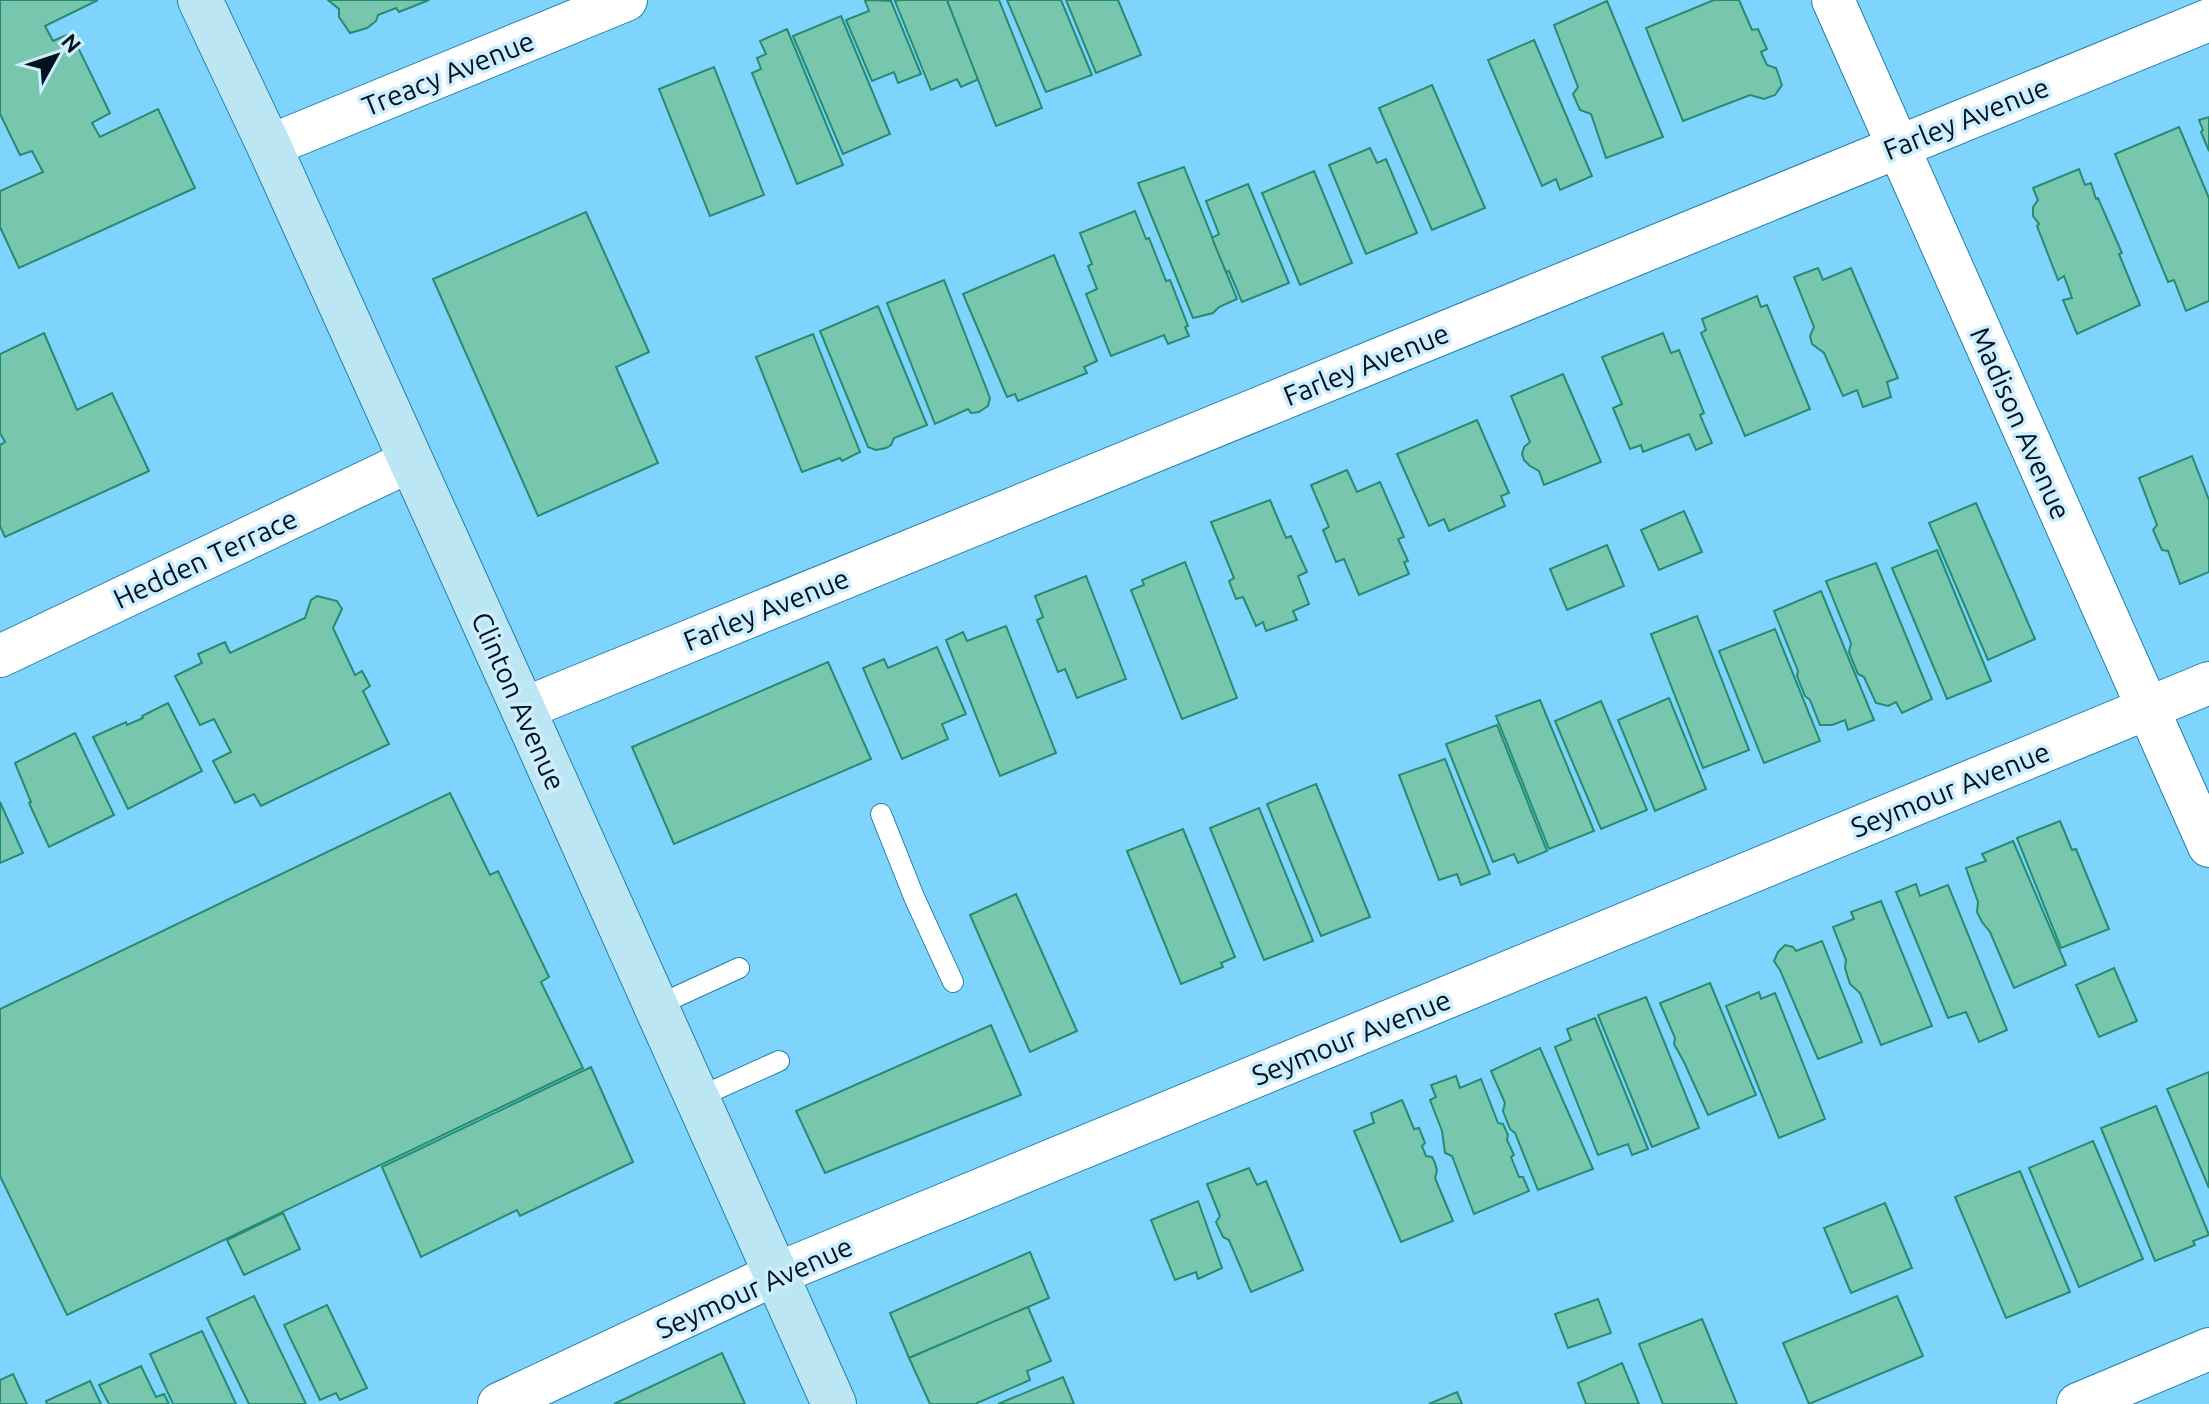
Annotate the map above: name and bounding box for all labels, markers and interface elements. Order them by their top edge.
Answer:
north arrow [16,16,96,96]
street label: Treacy Avenue [358,24,538,122]
text: N [57,28,87,57]
street label: Farley Avenue [1879,71,2053,165]
street label: Farley Avenue [1279,317,1453,411]
street label: Madison Avenue [1965,322,2077,524]
street label: Hedden Terrace [108,502,302,614]
street label: Farley Avenue [679,562,853,656]
street label: Clinton Avenue [466,607,572,795]
street label: Seymour Avenue [1846,735,2054,843]
street label: Seymour Avenue [1247,983,1455,1091]
street label: Seymour Avenue [651,1230,857,1344]

